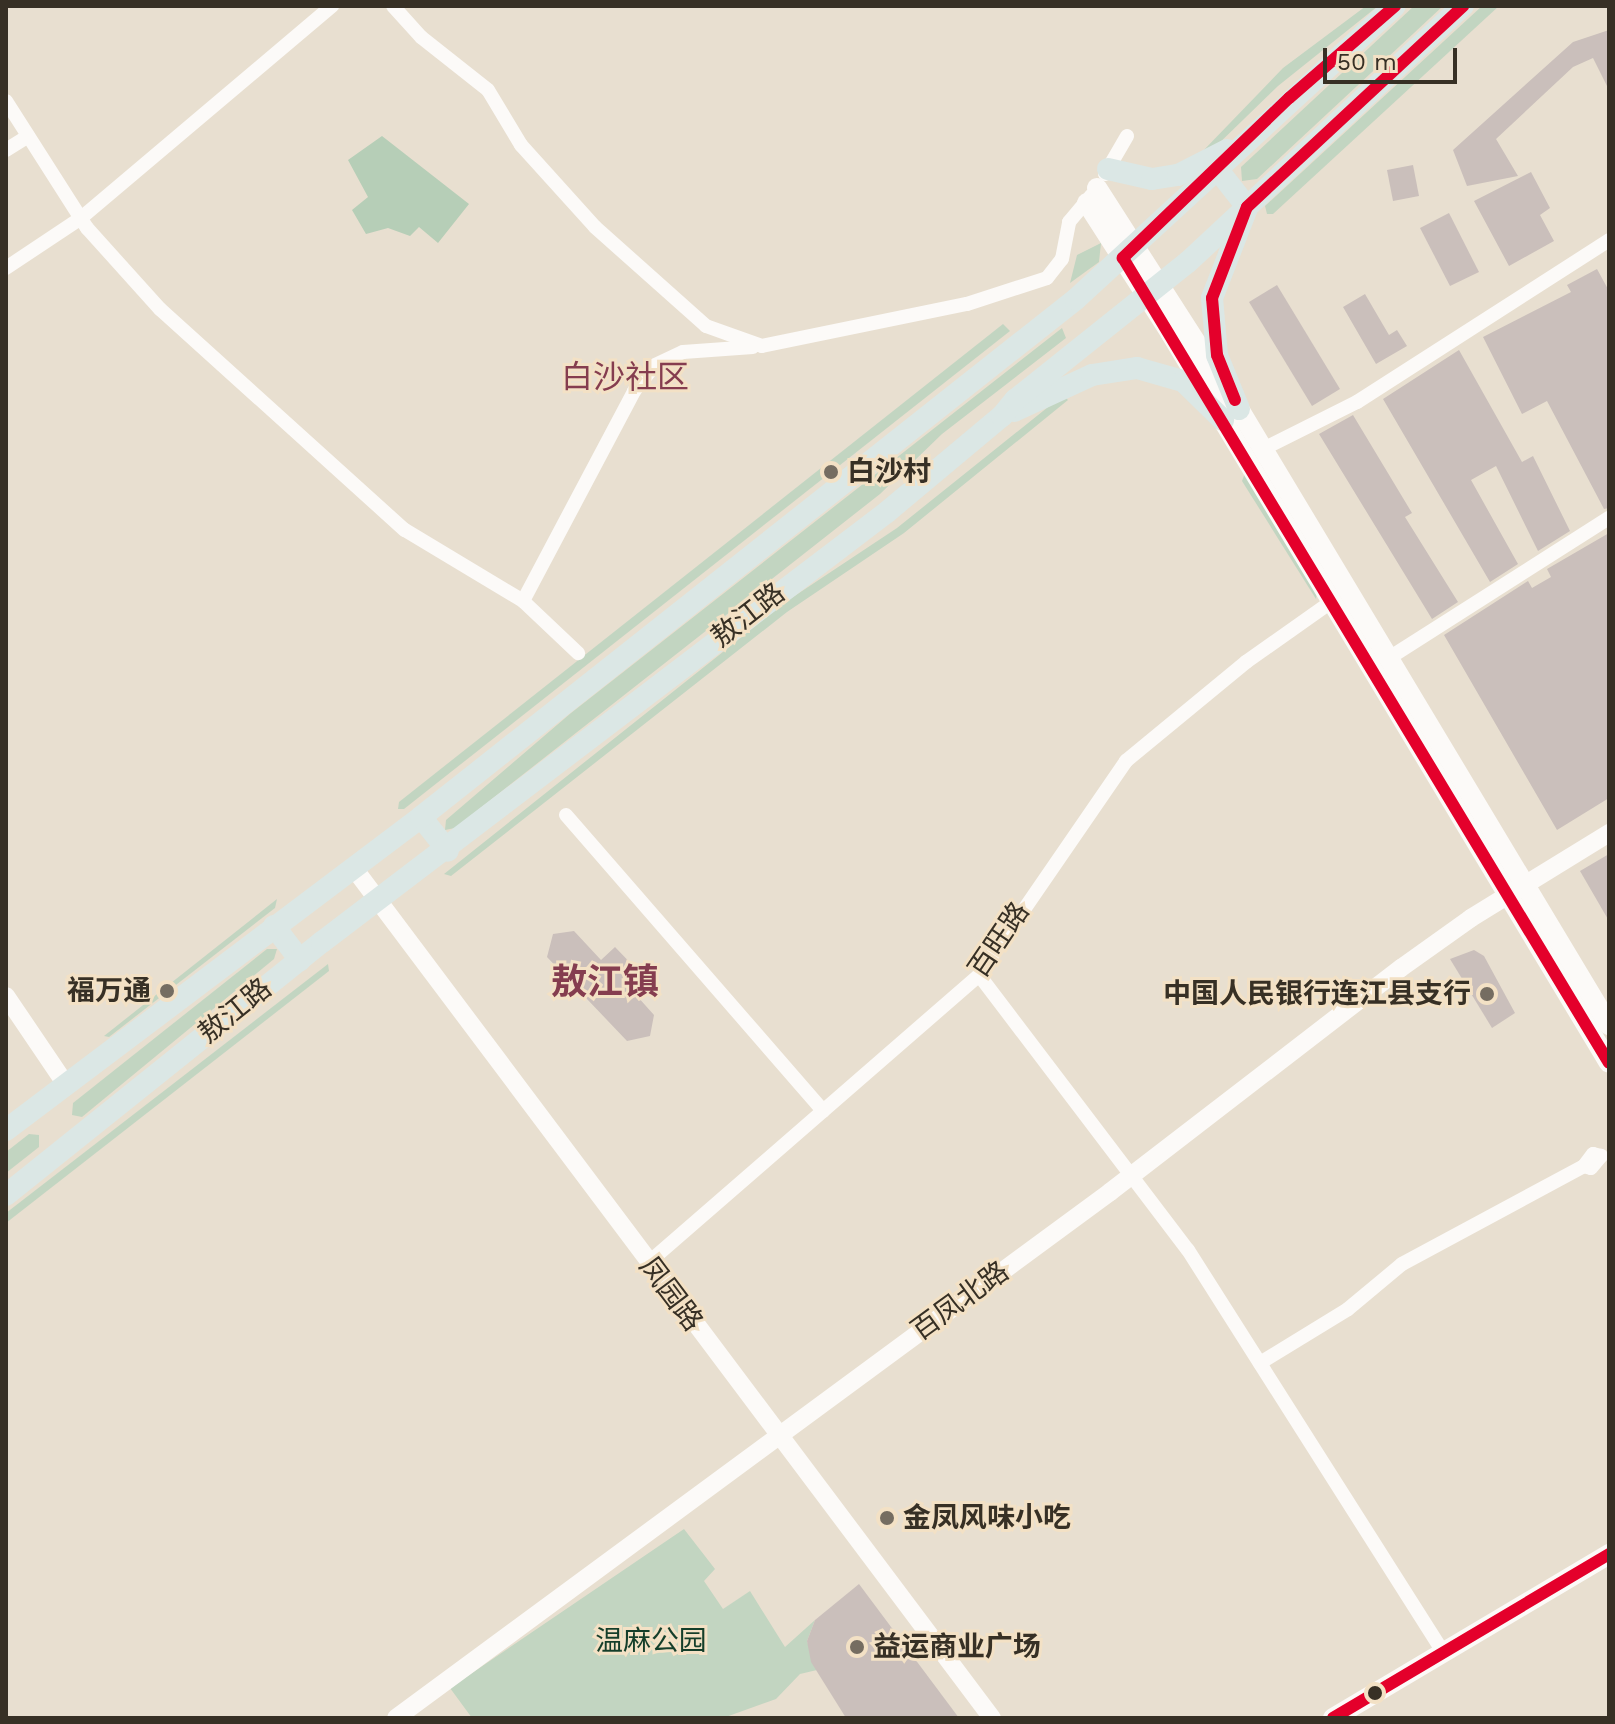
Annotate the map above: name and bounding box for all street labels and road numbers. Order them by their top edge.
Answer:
street label: 敖江路 [705,576,791,654]
street label: 百旺路 [962,896,1036,984]
street label: 敖江路 [192,972,278,1050]
street label: 凤园路 [632,1250,710,1338]
street label: 百凤北路 [905,1254,1015,1348]

